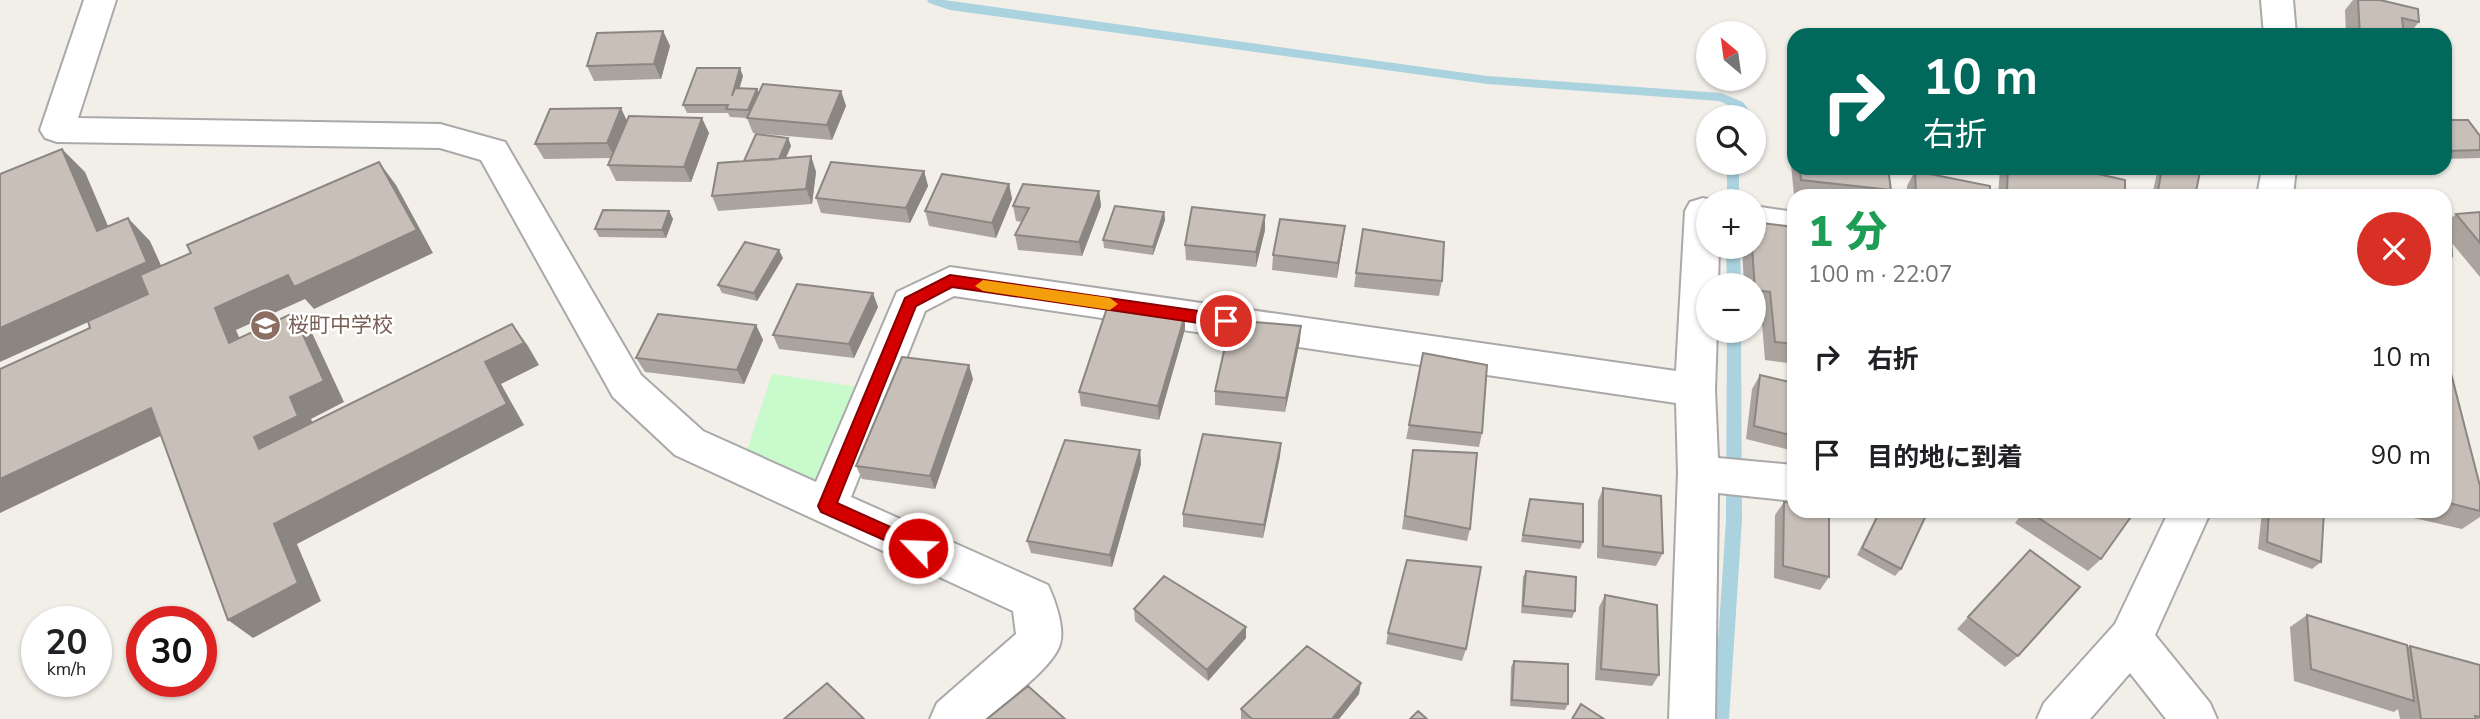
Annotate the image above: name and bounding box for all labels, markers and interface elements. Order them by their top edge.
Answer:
north arrow [1696,21,1766,91]
map controls [1696,21,1766,343]
text: 10 m [1923,44,2038,111]
icon: right [1808,56,1899,147]
button: search [1696,105,1766,175]
text: 右折 [1923,113,1987,156]
button: + [1696,189,1766,259]
text: 1 分 [1808,204,1887,261]
button: close [2357,212,2431,286]
text: 100 m · 22:07 [1808,259,1953,290]
button: − [1696,273,1766,343]
pin [1196,291,1256,351]
icon: arrive [1207,302,1245,340]
school or university icon: 桜町中学校 [248,308,282,342]
place label: 桜町中学校 [288,311,393,339]
icon: right [1808,338,1846,376]
text: 10 m [2371,340,2431,375]
text: 右折 [1867,342,1919,377]
icon: arrive [1808,436,1846,474]
text: 90 m [2371,438,2431,473]
text: 目的地に到着 [1867,440,2023,475]
position arrow [881,511,955,585]
speed limit sign: 30 [126,606,217,697]
text: 20 [45,619,88,666]
text: km/h [47,657,86,681]

